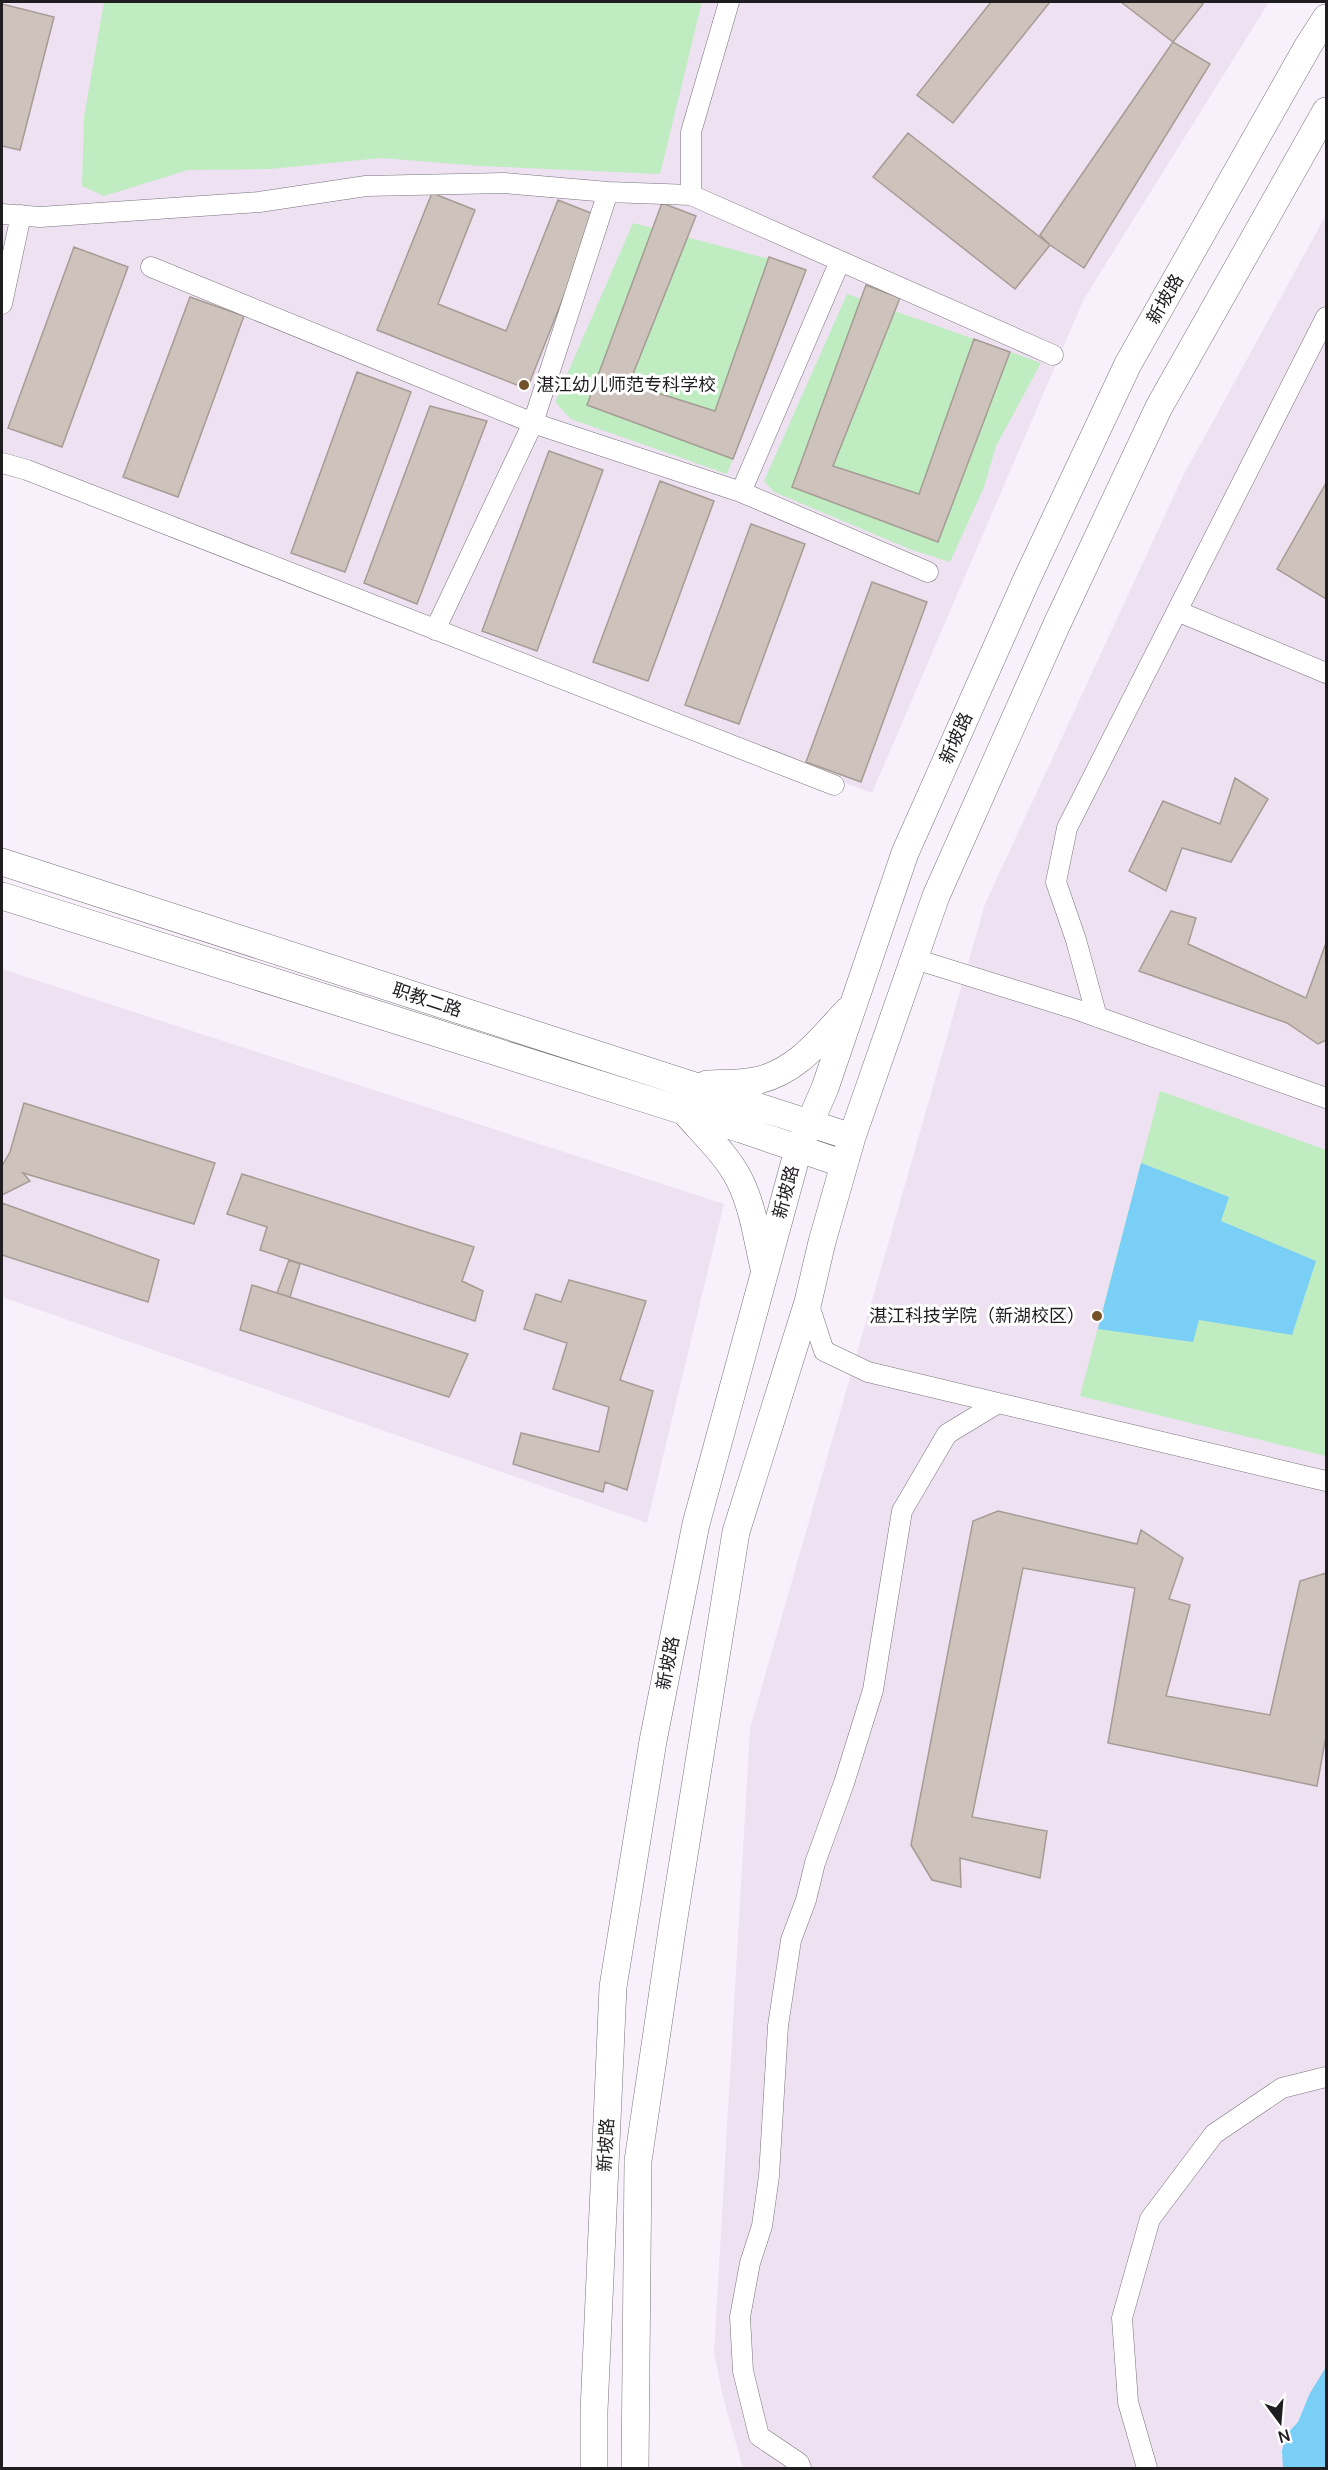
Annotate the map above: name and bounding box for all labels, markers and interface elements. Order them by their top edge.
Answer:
street label: 新坡路 [1140,269,1188,328]
place label: 湛江幼儿师范专科学校 [536,372,716,396]
marker: 湛江幼儿师范专科学校 [517,378,531,392]
street label: 新坡路 [933,708,977,767]
street label: 职教二路 [389,977,465,1022]
street label: 新坡路 [766,1163,804,1221]
place label: 湛江科技学院（新湖校区） [869,1303,1085,1327]
marker: 湛江科技学院（新湖校区） [1090,1309,1104,1323]
street label: 新坡路 [650,1634,684,1692]
street label: 新坡路 [592,2117,618,2173]
north arrow [1250,2392,1310,2452]
text: N [1276,2424,1293,2449]

